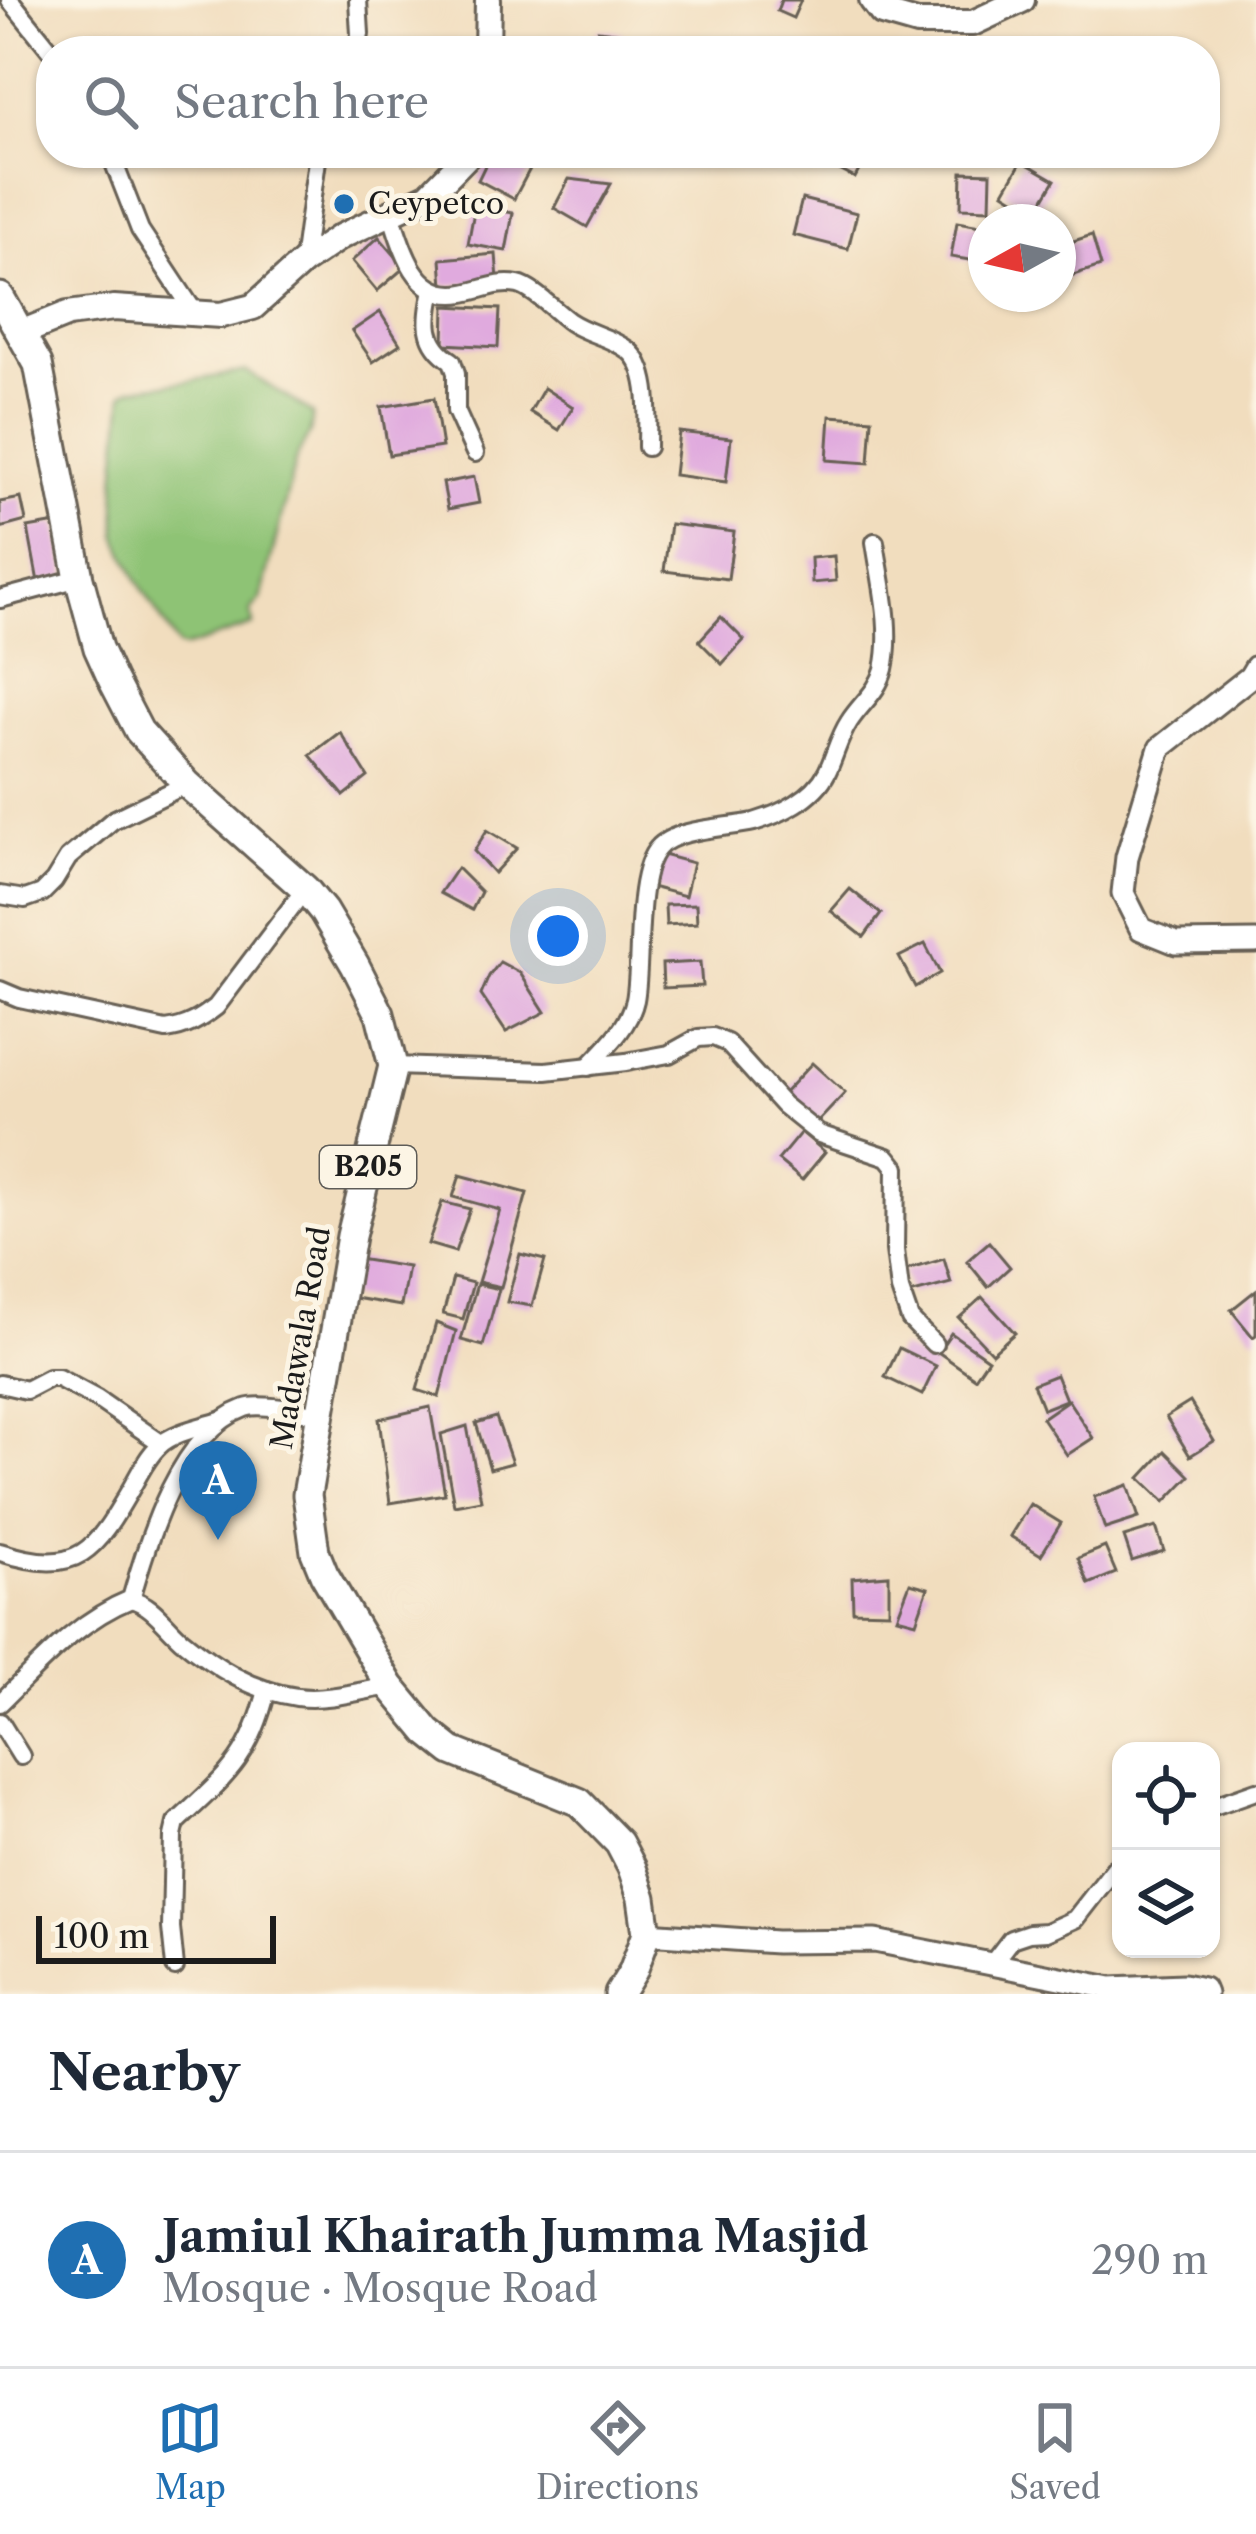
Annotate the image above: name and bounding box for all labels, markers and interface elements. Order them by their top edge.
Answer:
search box [36,36,1220,168]
icon: search [78,69,144,135]
text: Search here [174,74,429,130]
place label: Ceypetco [368,185,504,222]
marker: Ceypetco [331,191,357,217]
north arrow [968,204,1076,312]
your location [528,906,588,966]
road number: B205 [320,1146,416,1188]
street label: Madawala Road [263,1224,338,1452]
pin: A [179,1441,257,1540]
map controls [1112,1742,1220,1958]
button: locate [1112,1742,1220,1850]
button: layers [1112,1850,1220,1958]
scale bar [36,1910,276,1963]
text: 100 m [54,1916,149,1957]
text: Nearby [48,2041,240,2103]
text: Jamiul Khairath Jumma Masjid [162,2208,869,2264]
text: A [72,2236,102,2284]
text: 290 m [1091,2236,1208,2284]
text: Mosque · Mosque Road [162,2264,598,2312]
tab: Map [155,2395,226,2508]
tab: Directions [536,2395,699,2508]
tab: Saved [1009,2395,1101,2508]

